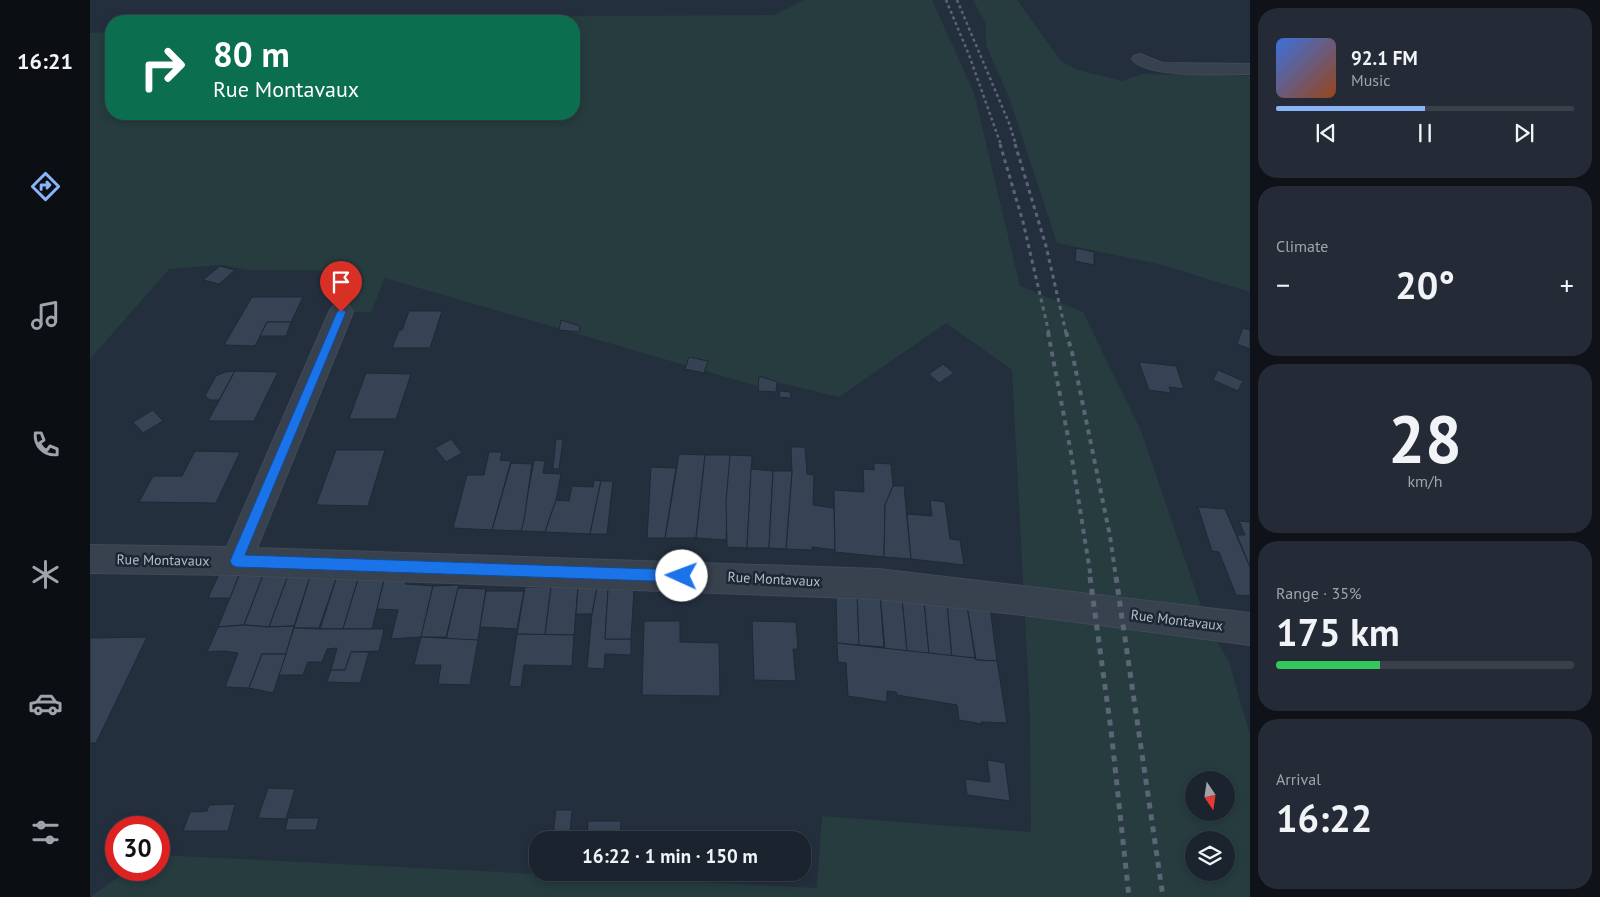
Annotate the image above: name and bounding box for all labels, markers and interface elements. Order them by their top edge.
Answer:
text: 80 m [213,31,290,77]
icon: right [130,35,195,100]
text: 92.1 FM [1351,46,1418,70]
text: 16:21 [17,47,73,75]
text: Music [1351,70,1391,90]
text: Rue Montavaux [213,75,359,103]
icon: previous [1312,119,1340,147]
icon: pause [1411,119,1439,147]
icon: next [1510,119,1538,147]
icon: directions [28,169,63,204]
text: Climate [1276,236,1328,256]
text: 20° [1395,260,1455,309]
pin [320,261,362,312]
text: − [1276,266,1290,303]
text: + [1560,266,1574,303]
icon: arrive [327,268,355,296]
icon: music [28,298,63,333]
text: 28 [1388,396,1462,480]
icon: phone [28,427,63,462]
text: km/h [1407,471,1443,491]
position arrow [655,549,707,601]
street label: Rue Montavaux [116,550,210,570]
icon: climate [28,557,63,592]
street label: Rue Montavaux [727,568,821,590]
text: Range · 35% [1276,583,1361,603]
street label: Rue Montavaux [1130,605,1224,635]
text: 175 km [1276,607,1400,656]
icon: car [28,686,63,721]
text: Arrival [1276,769,1321,789]
north arrow [1185,771,1235,821]
map controls [1185,771,1235,881]
text: 16:22 [1276,793,1372,842]
icon: filters [28,815,63,850]
speed limit sign: 30 [105,816,170,881]
button: layers [1185,831,1235,881]
text: 16:22 · 1 min · 150 m [582,844,758,868]

